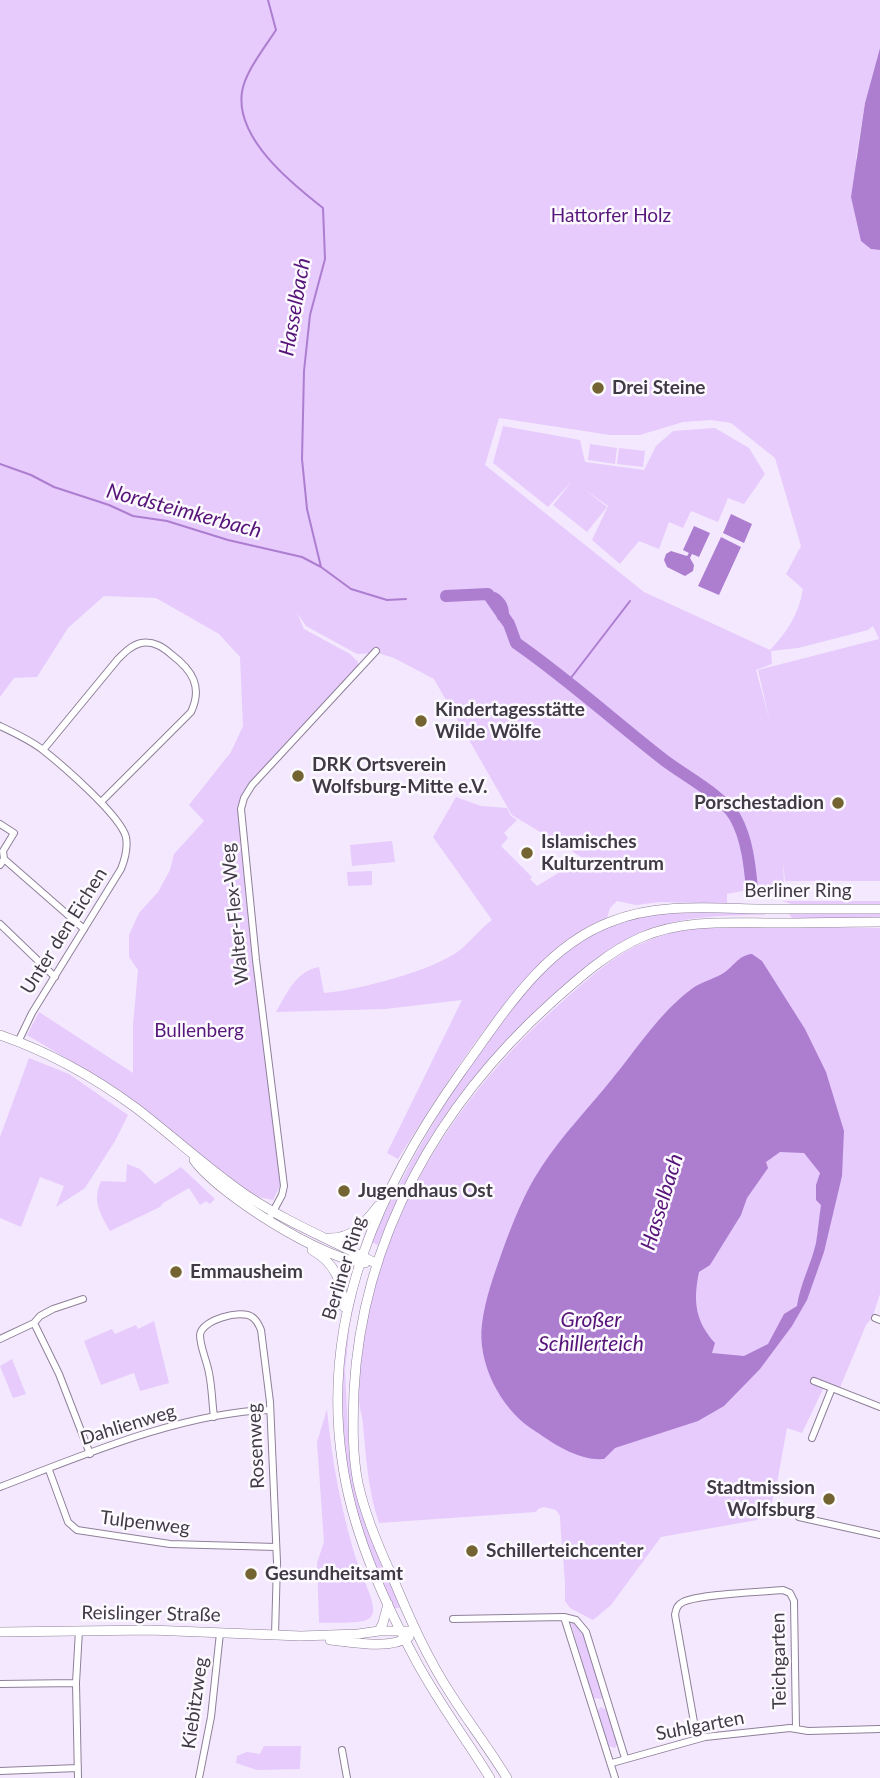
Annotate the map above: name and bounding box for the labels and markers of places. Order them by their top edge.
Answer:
place label: Drei Steine [612,377,706,399]
marker: Drei Steine [590,380,606,396]
place label: Kindertagesstätte Wilde Wölfe [435,699,585,743]
marker: Kindertagesstätte Wilde Wölfe [413,713,429,729]
place label: DRK Ortsverein Wolfsburg-Mitte e.V. [312,754,488,798]
marker: DRK Ortsverein Wolfsburg-Mitte e.V. [290,768,306,784]
place label: Porschestadion [694,792,824,814]
marker: Porschestadion [830,795,846,811]
place label: Islamisches Kulturzentrum [541,831,664,875]
marker: Islamisches Kulturzentrum [519,845,535,861]
place label: Jugendhaus Ost [358,1180,493,1202]
marker: Jugendhaus Ost [336,1183,352,1199]
place label: Emmausheim [190,1261,303,1283]
marker: Emmausheim [168,1264,184,1280]
place label: Stadtmission Wolfsburg [707,1477,815,1521]
marker: Stadtmission Wolfsburg [821,1491,837,1507]
place label: Schillerteichcenter [486,1540,644,1562]
marker: Schillerteichcenter [464,1543,480,1559]
place label: Gesundheitsamt [265,1563,403,1585]
marker: Gesundheitsamt [243,1566,259,1582]

